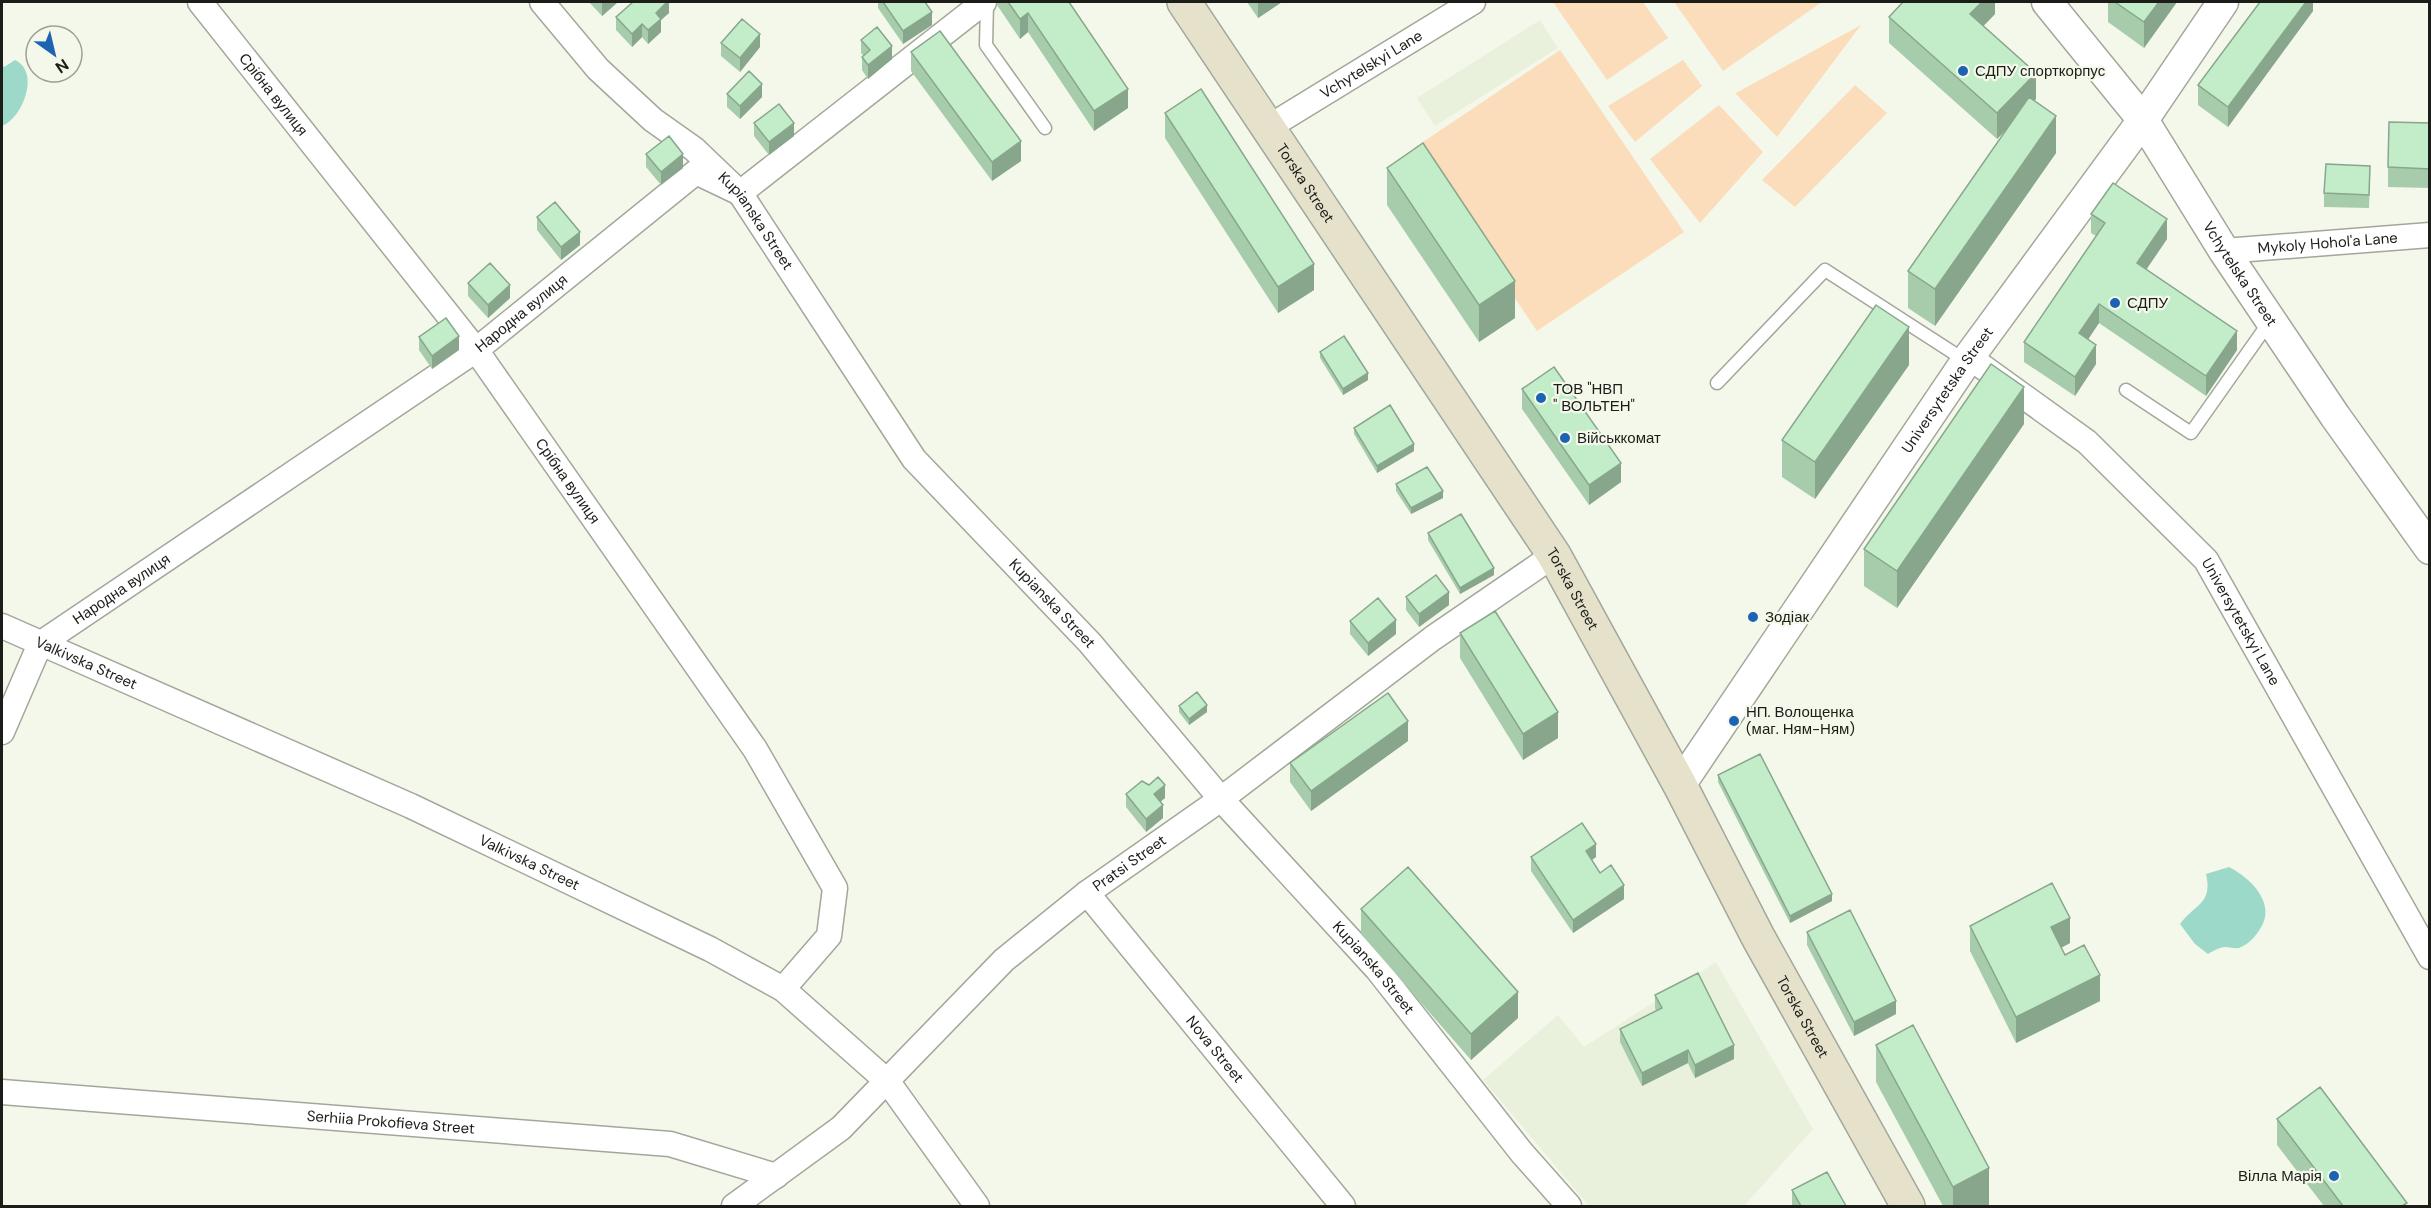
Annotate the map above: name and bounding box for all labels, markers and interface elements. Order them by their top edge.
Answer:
north arrow [24,24,84,84]
street label: Vchytelskyi Lane [1317,25,1426,103]
street label: Срібна вулиця [234,49,312,140]
text: N [51,54,73,78]
place label: СДПУ спорткорпус [1975,61,2106,81]
marker: СДПУ спорткорпус [1956,64,1970,78]
street label: Torska Street [1272,140,1339,227]
street label: Kupianska Street [714,167,798,274]
street label: Vchytelska Street [2198,218,2282,330]
street label: Mykoly Hohol'a Lane [2257,228,2398,258]
street label: Народна вулиця [471,270,572,357]
place label: СДПУ [2127,293,2168,313]
marker: СДПУ [2108,296,2122,310]
street label: Universytetska Street [1897,323,1998,457]
place label: ТОВ "НВП " ВОЛЬТЕН" [1553,379,1635,416]
marker: ТОВ "НВП " ВОЛЬТЕН" [1534,391,1548,405]
place label: Військкомат [1577,428,1661,448]
marker: Військкомат [1558,431,1572,445]
street label: Срібна вулиця [531,434,605,528]
street label: Torska Street [1542,544,1603,634]
street label: Народна вулиця [69,549,174,629]
street label: Kupianska Street [1005,554,1100,652]
street label: Universytetskyi Lane [2197,554,2285,689]
place label: Зодіак [1765,607,1810,627]
marker: Зодіак [1746,610,1760,624]
street label: Valkivska Street [32,632,140,694]
place label: НП. Волощенка (маг. Ням-Ням) [1746,702,1855,739]
marker: НП. Волощенка (маг. Ням-Ням) [1727,714,1741,728]
street label: Valkivska Street [476,830,583,895]
street label: Pratsi Street [1089,830,1170,896]
street label: Kupianska Street [1328,917,1419,1019]
street label: Torska Street [1772,972,1834,1062]
street label: Nova Street [1181,1012,1248,1087]
street label: Serhiia Prokofieva Street [306,1106,476,1139]
place label: Вілла Марія [2238,1166,2322,1186]
marker: Вілла Марія [2327,1169,2341,1183]

